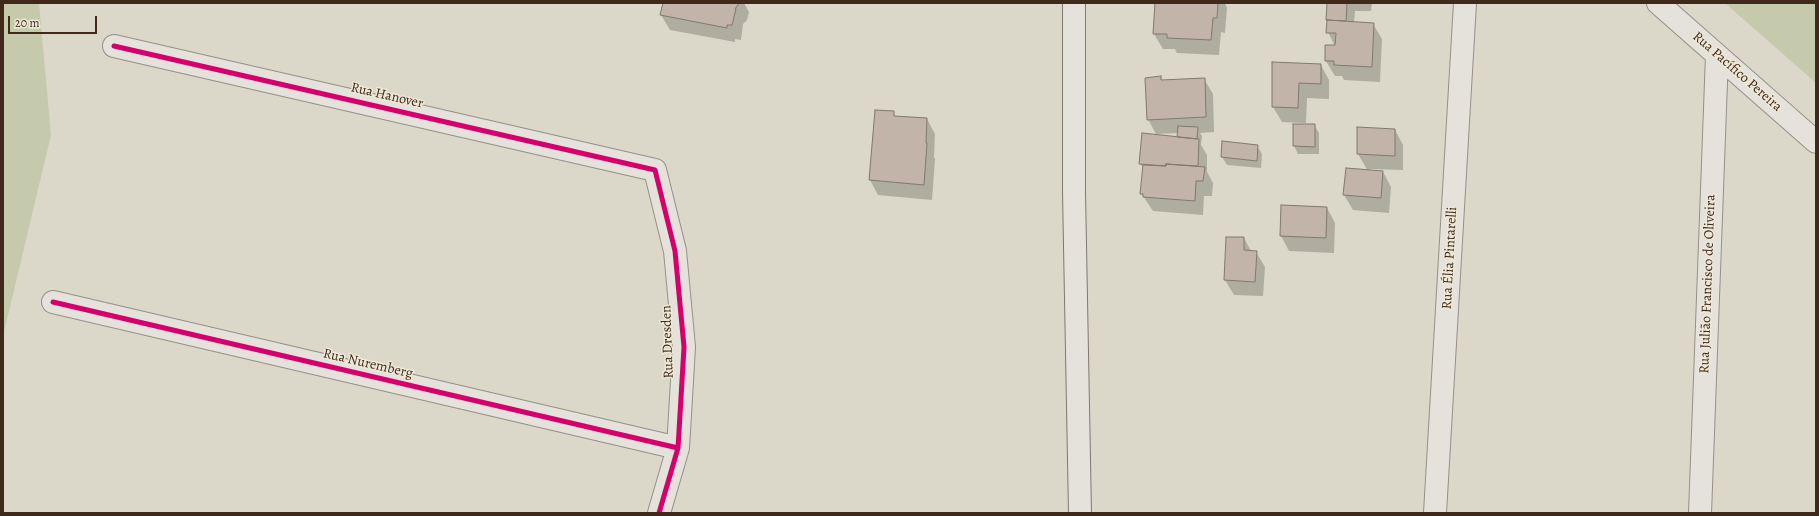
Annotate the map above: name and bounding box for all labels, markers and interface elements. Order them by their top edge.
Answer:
scale bar [10,8,99,34]
text: 20 m [15,15,39,31]
street label: Rua Pacífico Pereira [1689,29,1785,115]
street label: Rua Hanover [349,80,425,112]
street label: Rua Julião Francisco de Oliveira [1696,194,1720,374]
street label: Rua Élia Pintarelli [1439,206,1461,310]
street label: Rua Dresden [658,305,678,379]
street label: Rua Nuremberg [322,346,414,382]

